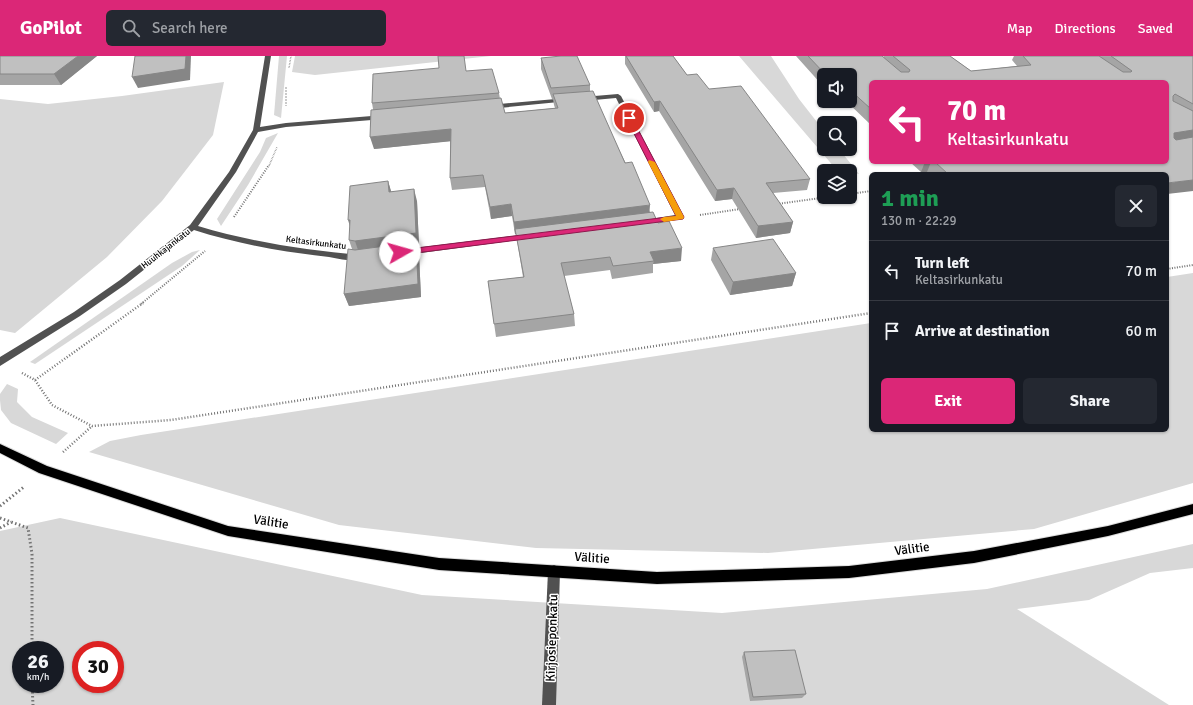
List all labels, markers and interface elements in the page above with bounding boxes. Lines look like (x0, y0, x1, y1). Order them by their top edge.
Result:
search box (106, 10, 386, 46)
text: GoPilot (20, 16, 82, 40)
icon: search (120, 17, 142, 39)
text: Search here (152, 19, 228, 37)
text: Map (1007, 20, 1033, 37)
text: Directions (1055, 20, 1116, 37)
text: Saved (1138, 20, 1173, 37)
map controls (817, 68, 857, 204)
button: sound (817, 68, 857, 108)
text: 70 m (947, 94, 1006, 128)
icon: left (881, 96, 933, 148)
pin (612, 101, 646, 135)
icon: arrive (618, 107, 640, 129)
button: search (817, 116, 857, 156)
text: Keltasirkunkatu (947, 128, 1069, 150)
button: layers (817, 164, 857, 204)
text: 1 min (881, 183, 939, 213)
button: close (1115, 185, 1157, 227)
text: 130 m · 22:29 (881, 213, 957, 229)
street label: Huuhkajankatu (139, 226, 193, 271)
position arrow (379, 231, 421, 273)
street label: Keltasirkunkatu (285, 234, 347, 252)
text: Turn left (915, 254, 969, 272)
icon: left (881, 260, 903, 282)
text: 70 m (1126, 262, 1157, 280)
text: Keltasirkunkatu (915, 272, 1003, 288)
icon: arrive (881, 320, 903, 342)
text: Arrive at destination (915, 322, 1050, 340)
text: 60 m (1126, 322, 1157, 340)
button: Exit (881, 378, 1015, 424)
button: Share (1023, 378, 1157, 424)
street label: Välitie (252, 511, 290, 533)
street label: Välitie (893, 539, 931, 559)
street label: Välitie (574, 549, 610, 567)
street label: Kirjosieponkatu (542, 594, 562, 682)
speed limit sign: 30 (72, 641, 124, 693)
text: 26 (27, 649, 49, 674)
text: km/h (27, 671, 49, 683)

